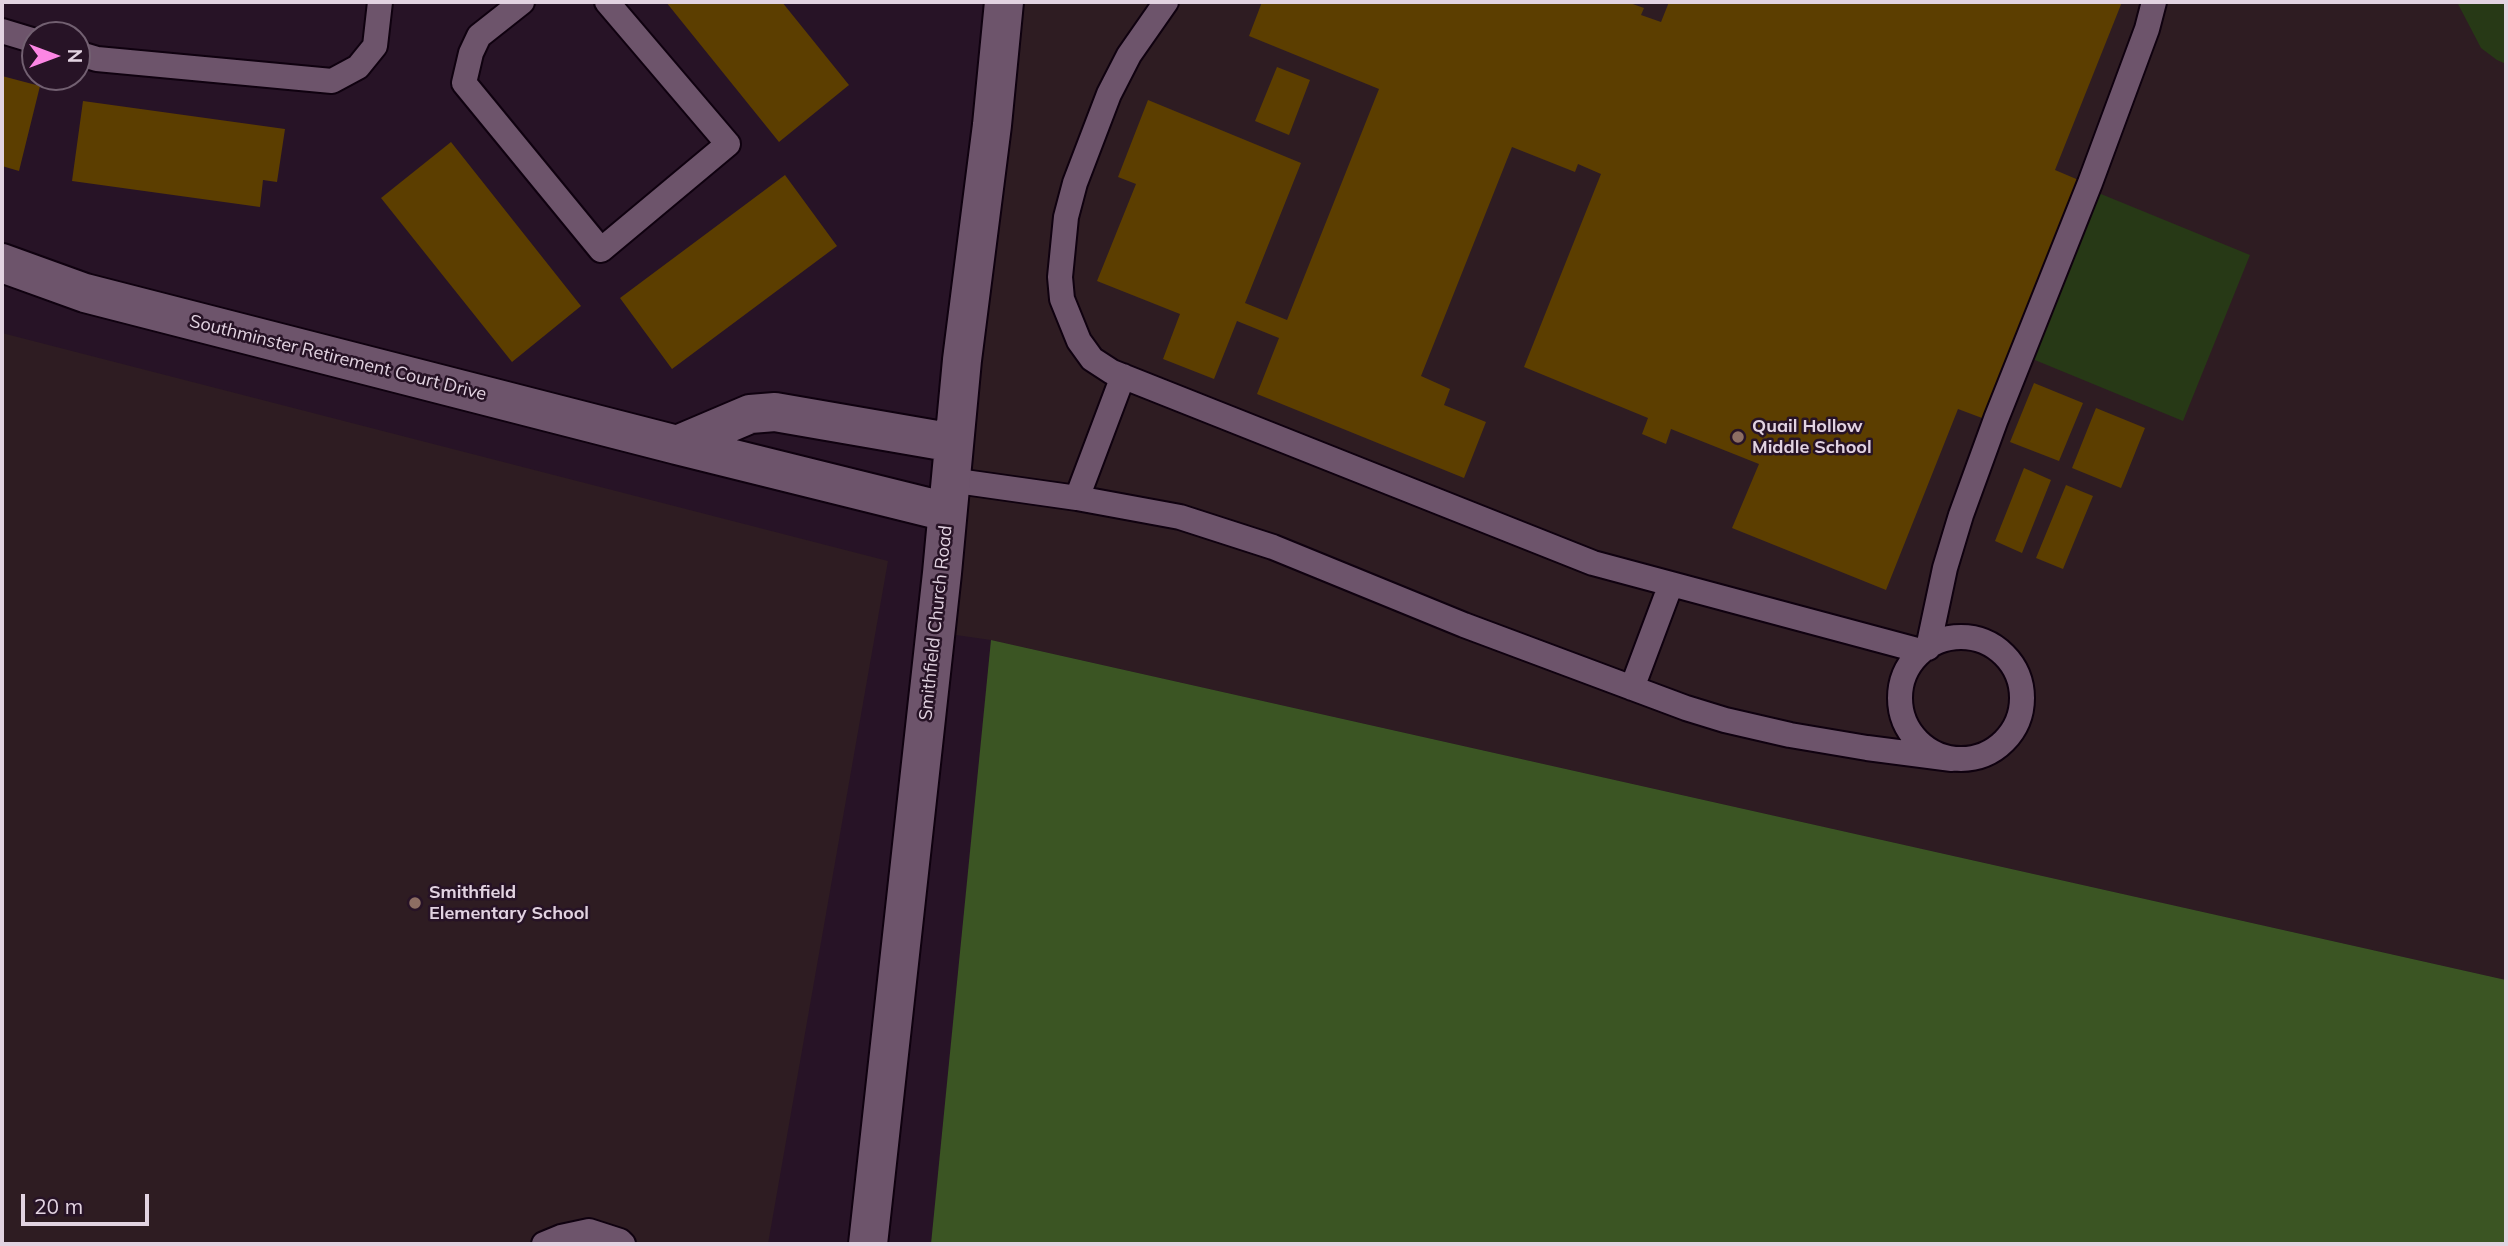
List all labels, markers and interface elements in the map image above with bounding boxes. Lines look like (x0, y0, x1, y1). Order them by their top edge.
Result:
north arrow (21, 21, 91, 91)
text: N (63, 49, 87, 63)
street label: Southminster Retirement Court Drive (187, 311, 489, 405)
place label: Quail Hollow Middle School (1752, 416, 1872, 458)
marker: Quail Hollow Middle School (1730, 429, 1746, 445)
street label: Smithfield Church Road (915, 524, 957, 722)
place label: Smithfield Elementary School (429, 882, 589, 924)
marker: Smithfield Elementary School (407, 895, 423, 911)
scale bar (24, 1180, 152, 1224)
text: 20 m (34, 1193, 83, 1219)

